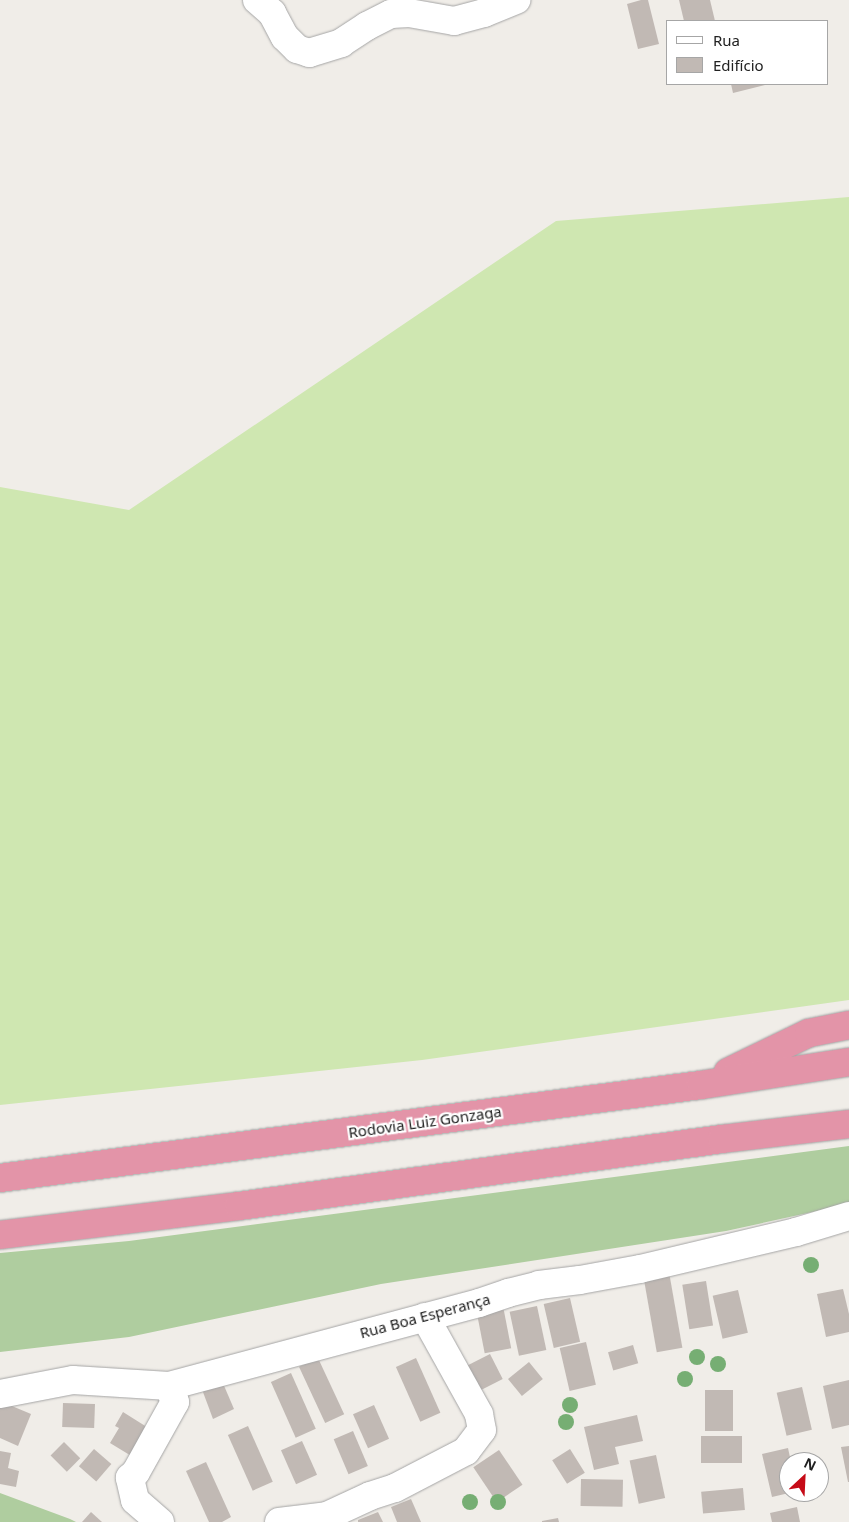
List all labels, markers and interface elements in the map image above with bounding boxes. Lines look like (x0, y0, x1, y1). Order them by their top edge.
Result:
legend (666, 20, 829, 85)
text: Rua (713, 30, 740, 50)
text: Edifício (713, 55, 764, 75)
street label: Rodovia Luiz Gonzaga (347, 1102, 503, 1142)
street label: Rua Boa Esperança (358, 1290, 492, 1342)
north arrow (779, 1452, 829, 1502)
text: N (801, 1453, 819, 1475)

